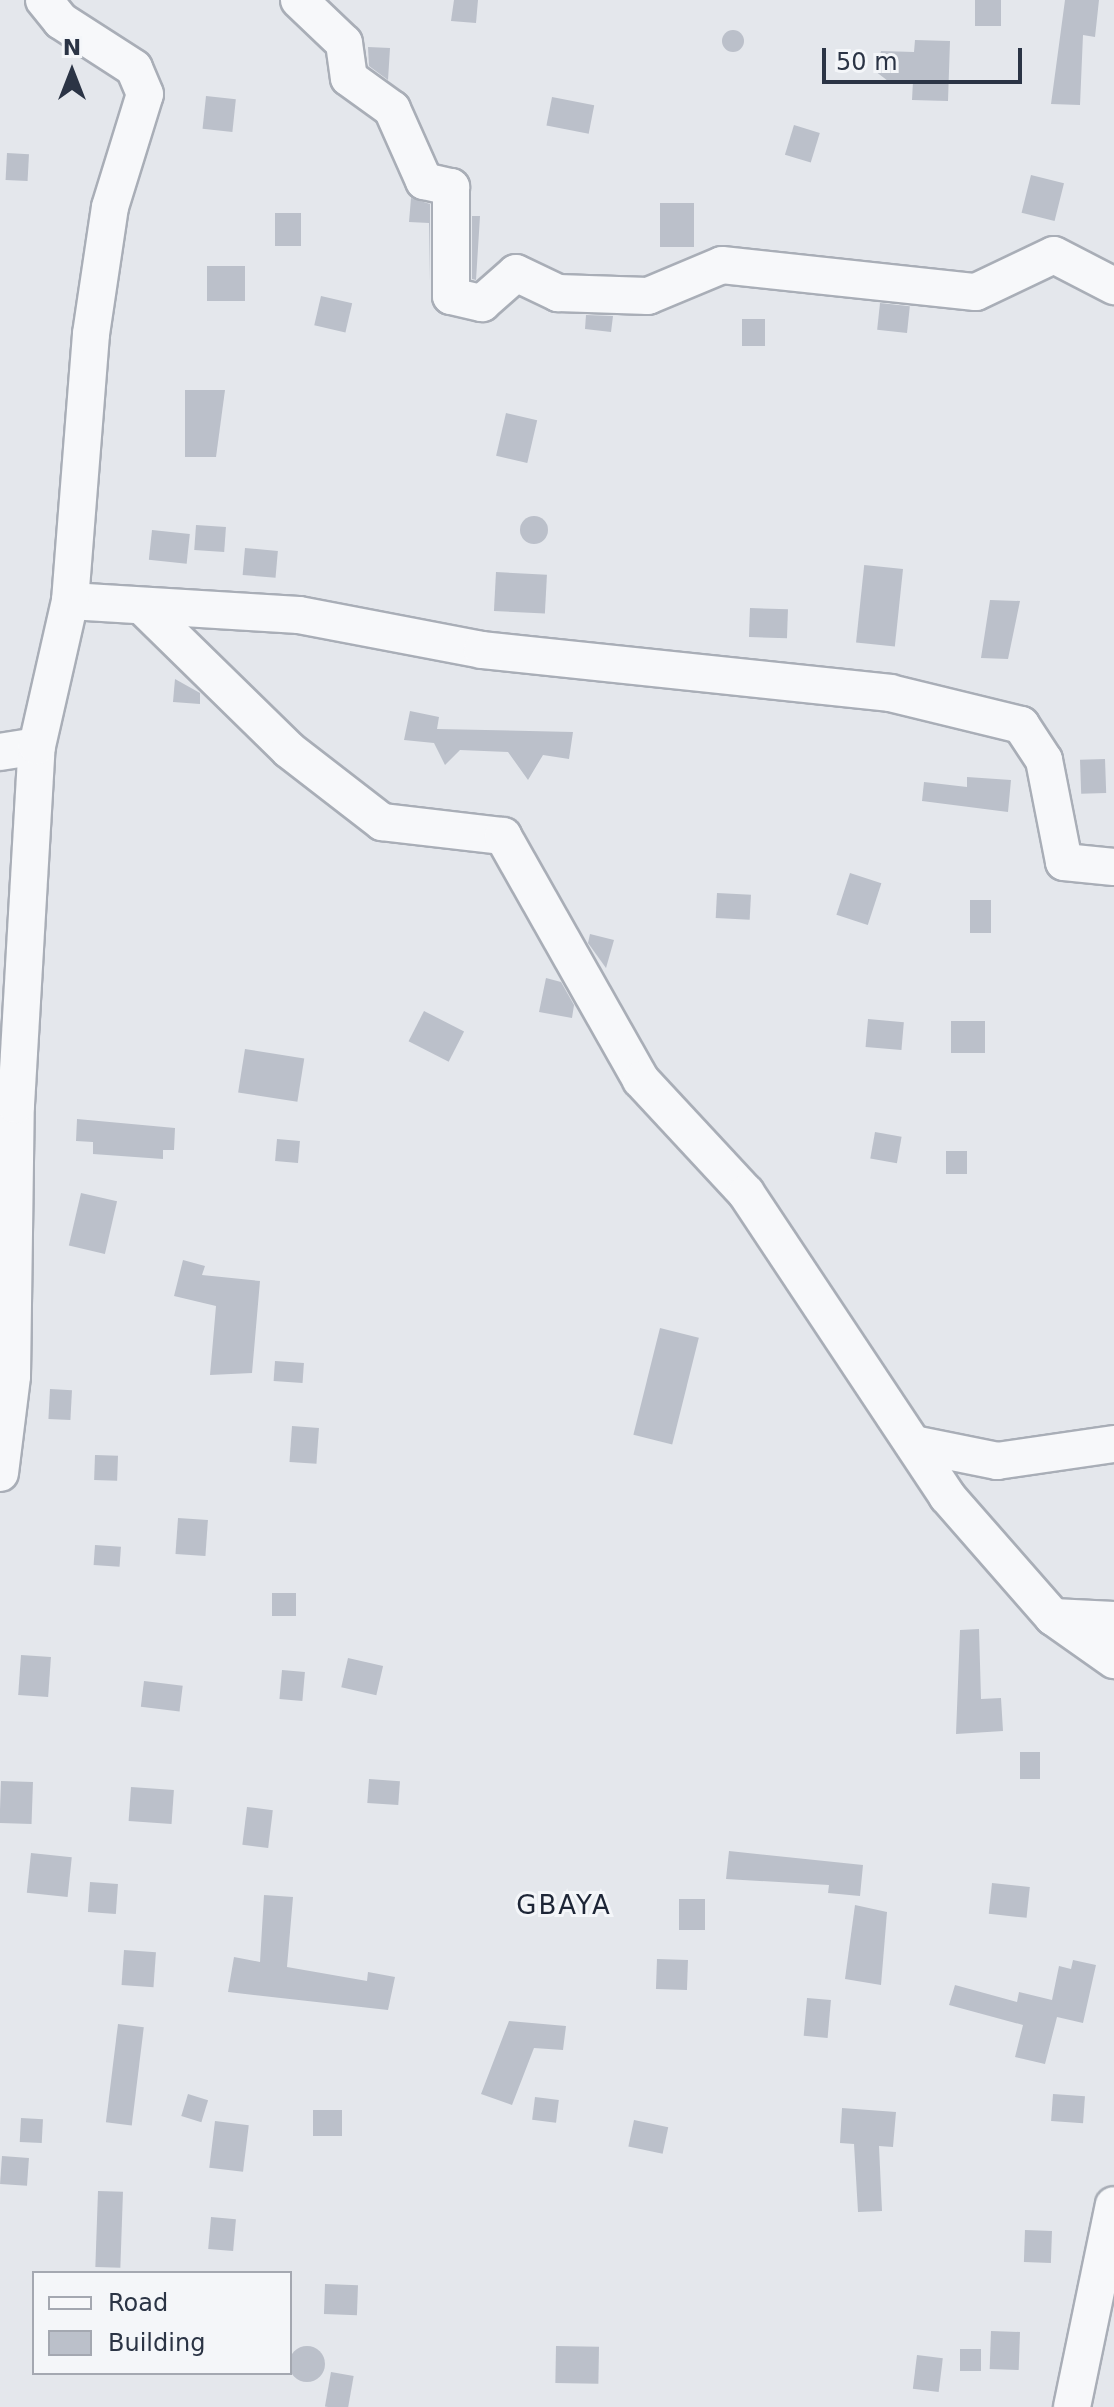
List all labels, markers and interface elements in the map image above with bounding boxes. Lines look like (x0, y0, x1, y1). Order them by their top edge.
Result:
north arrow (32, 32, 112, 112)
scale bar (826, 32, 1026, 82)
text: N (63, 35, 81, 60)
text: 50 m (836, 48, 898, 76)
district label: GBAYA (516, 1890, 612, 1922)
legend (32, 2271, 292, 2375)
text: Road (108, 2289, 168, 2317)
text: Building (108, 2329, 205, 2357)

